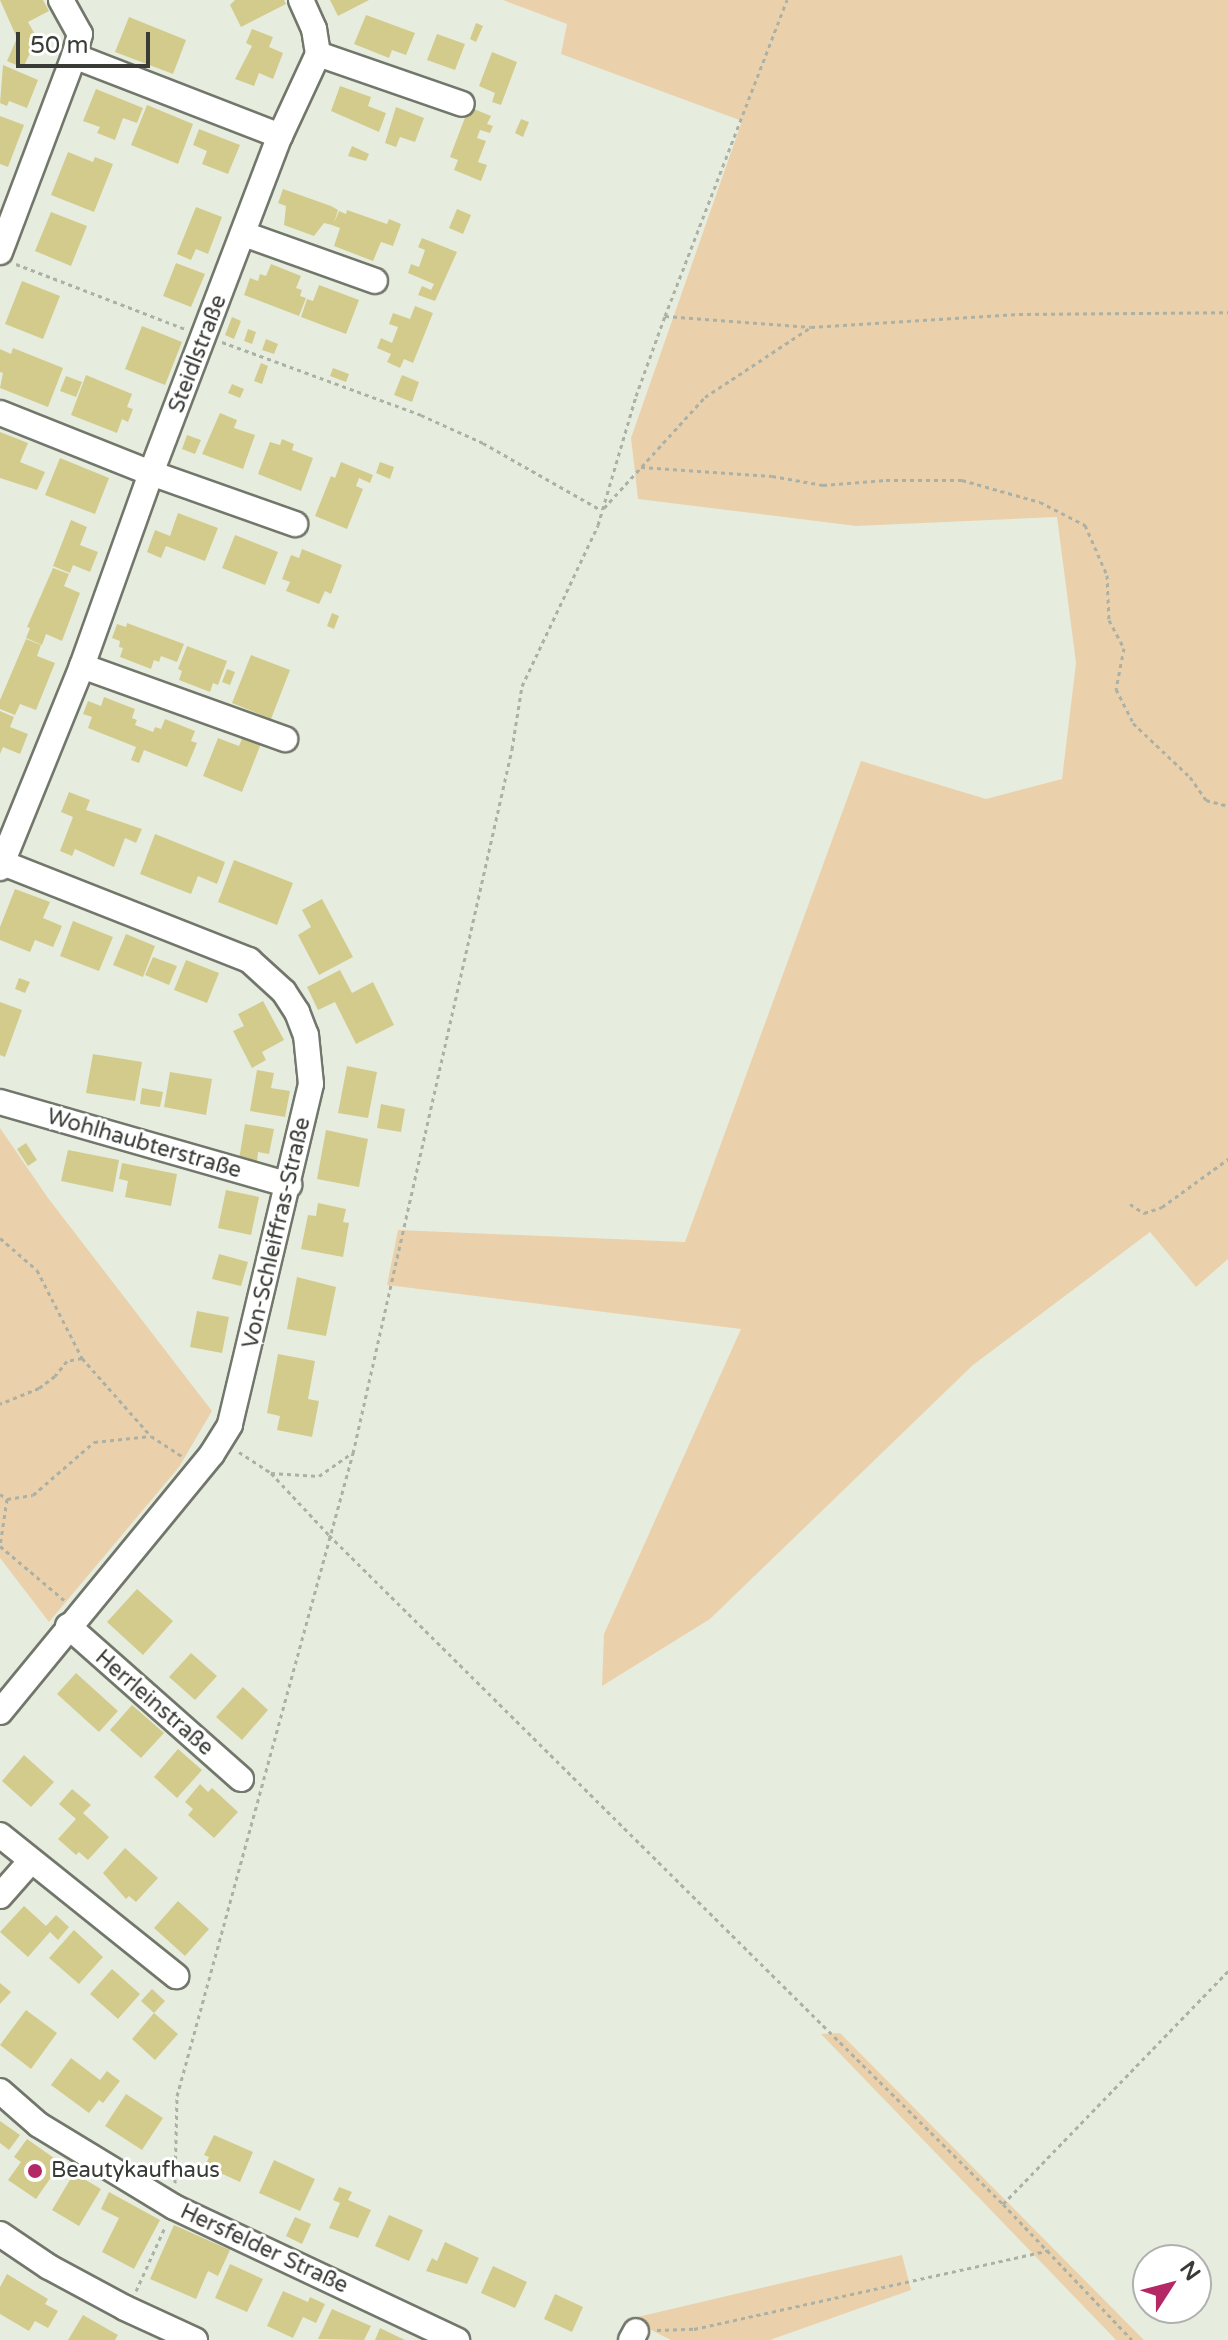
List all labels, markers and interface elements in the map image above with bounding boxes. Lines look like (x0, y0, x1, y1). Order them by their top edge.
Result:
scale bar (20, 16, 154, 66)
text: 50 m (30, 31, 88, 60)
street label: Steidlstraße (163, 291, 233, 417)
street label: Wohlhaubterstraße (44, 1104, 244, 1184)
street label: Von-Schleiffras-Straße (238, 1115, 316, 1351)
street label: Herrleinstraße (90, 1645, 218, 1761)
place label: Beautykaufhaus (51, 2158, 220, 2184)
marker: Beautykaufhaus (26, 2162, 44, 2180)
street label: Hersfelder Straße (176, 2199, 352, 2299)
north arrow (1132, 2244, 1212, 2324)
text: N (1174, 2256, 1206, 2286)

